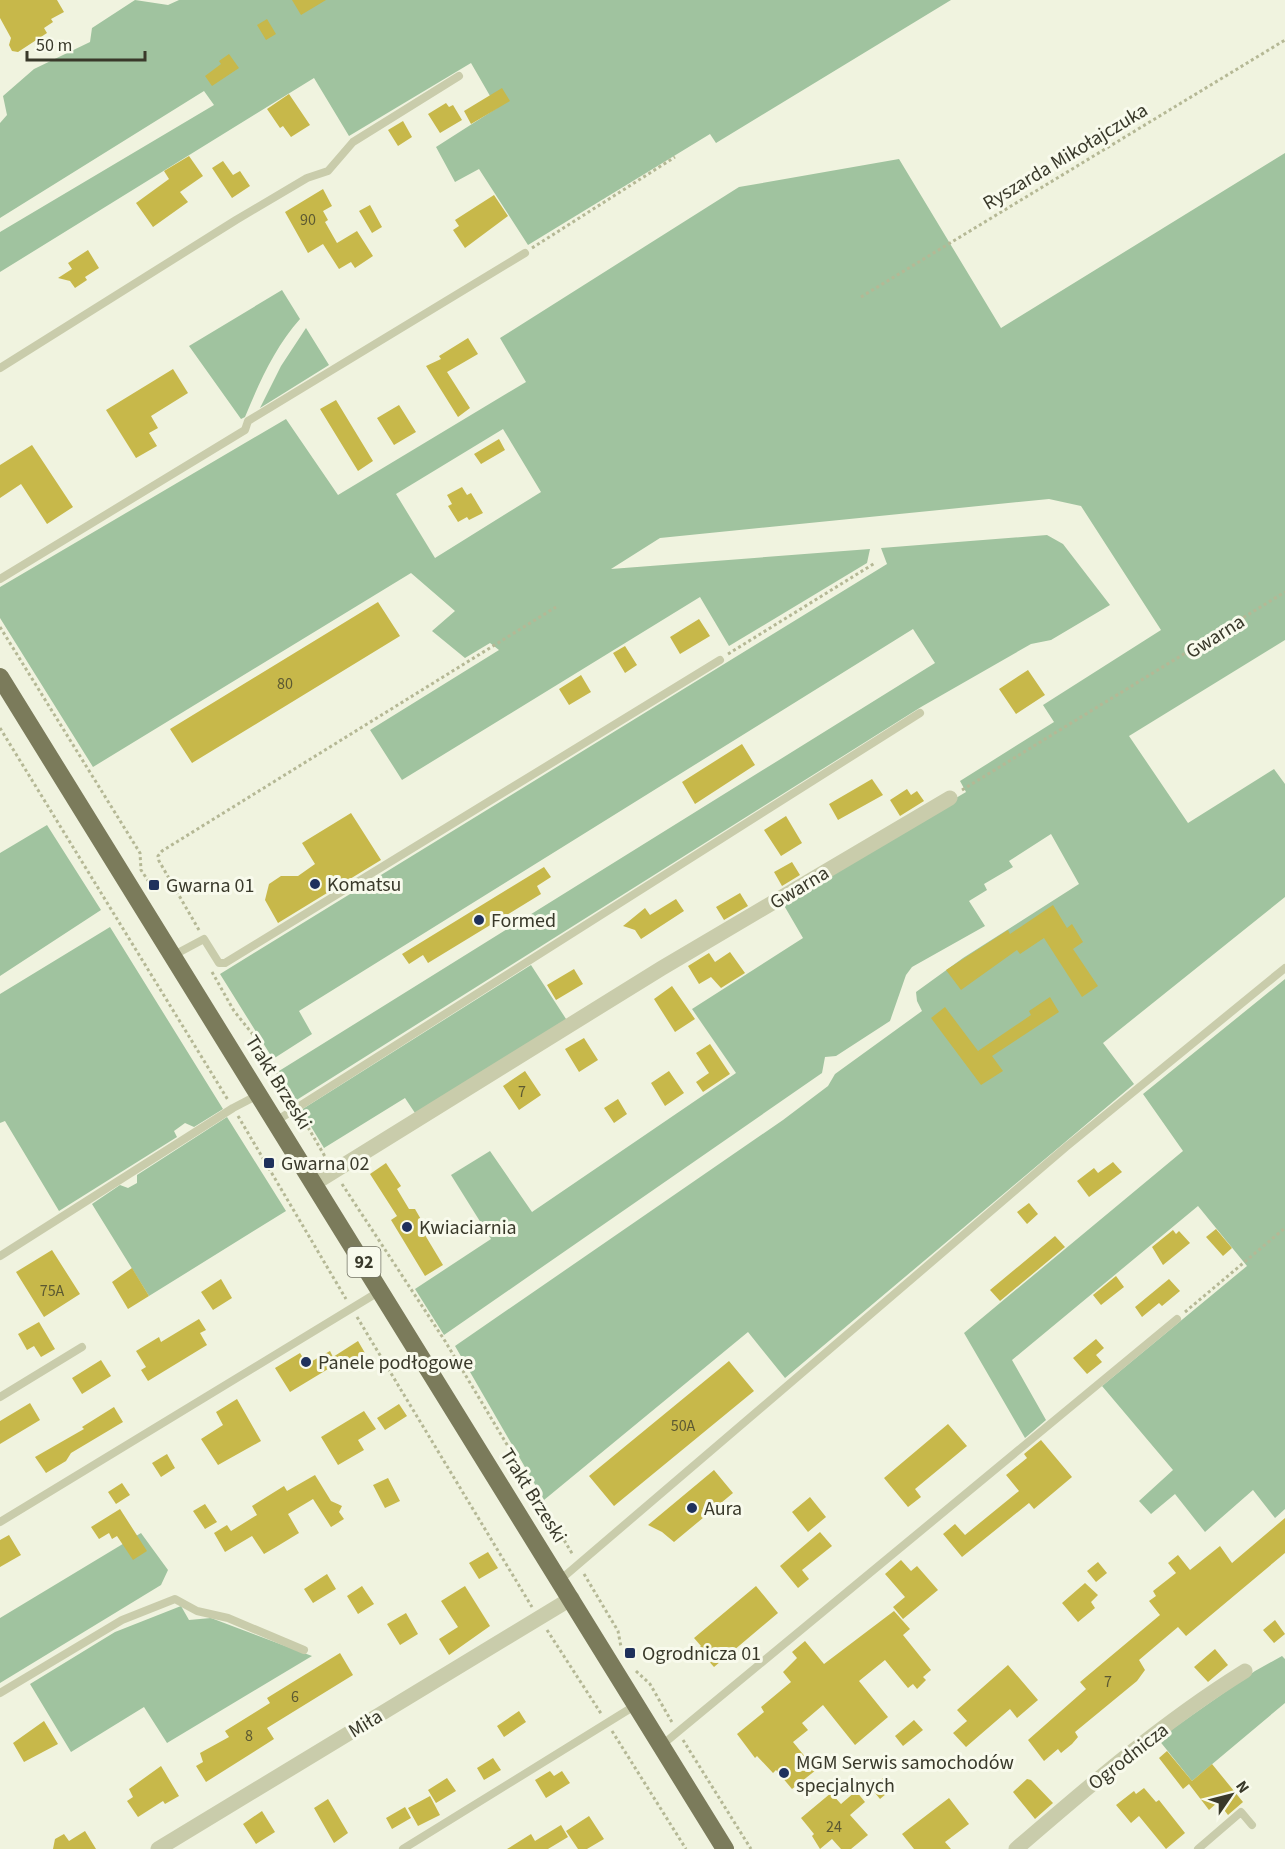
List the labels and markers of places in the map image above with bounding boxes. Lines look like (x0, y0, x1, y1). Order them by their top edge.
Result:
place label: Komatsu (327, 871, 401, 899)
place label: Gwarna 01 (166, 872, 254, 900)
marker: Komatsu (308, 877, 322, 891)
marker: Gwarna 01 (147, 878, 161, 892)
place label: Formed (491, 907, 556, 935)
marker: Formed (472, 913, 486, 927)
place label: Gwarna 02 (281, 1150, 369, 1178)
marker: Gwarna 02 (262, 1156, 276, 1170)
place label: Kwiaciarnia (419, 1214, 517, 1242)
marker: Kwiaciarnia (400, 1220, 414, 1234)
place label: Panele podłogowe (318, 1349, 473, 1377)
marker: Panele podłogowe (299, 1355, 313, 1369)
place label: Aura (704, 1495, 742, 1523)
marker: Aura (685, 1501, 699, 1515)
place label: Ogrodnicza 01 (642, 1640, 761, 1668)
marker: Ogrodnicza 01 (623, 1646, 637, 1660)
place label: MGM Serwis samochodów specjalnych (796, 1749, 1014, 1800)
marker: MGM Serwis samochodów specjalnych (777, 1766, 791, 1780)

